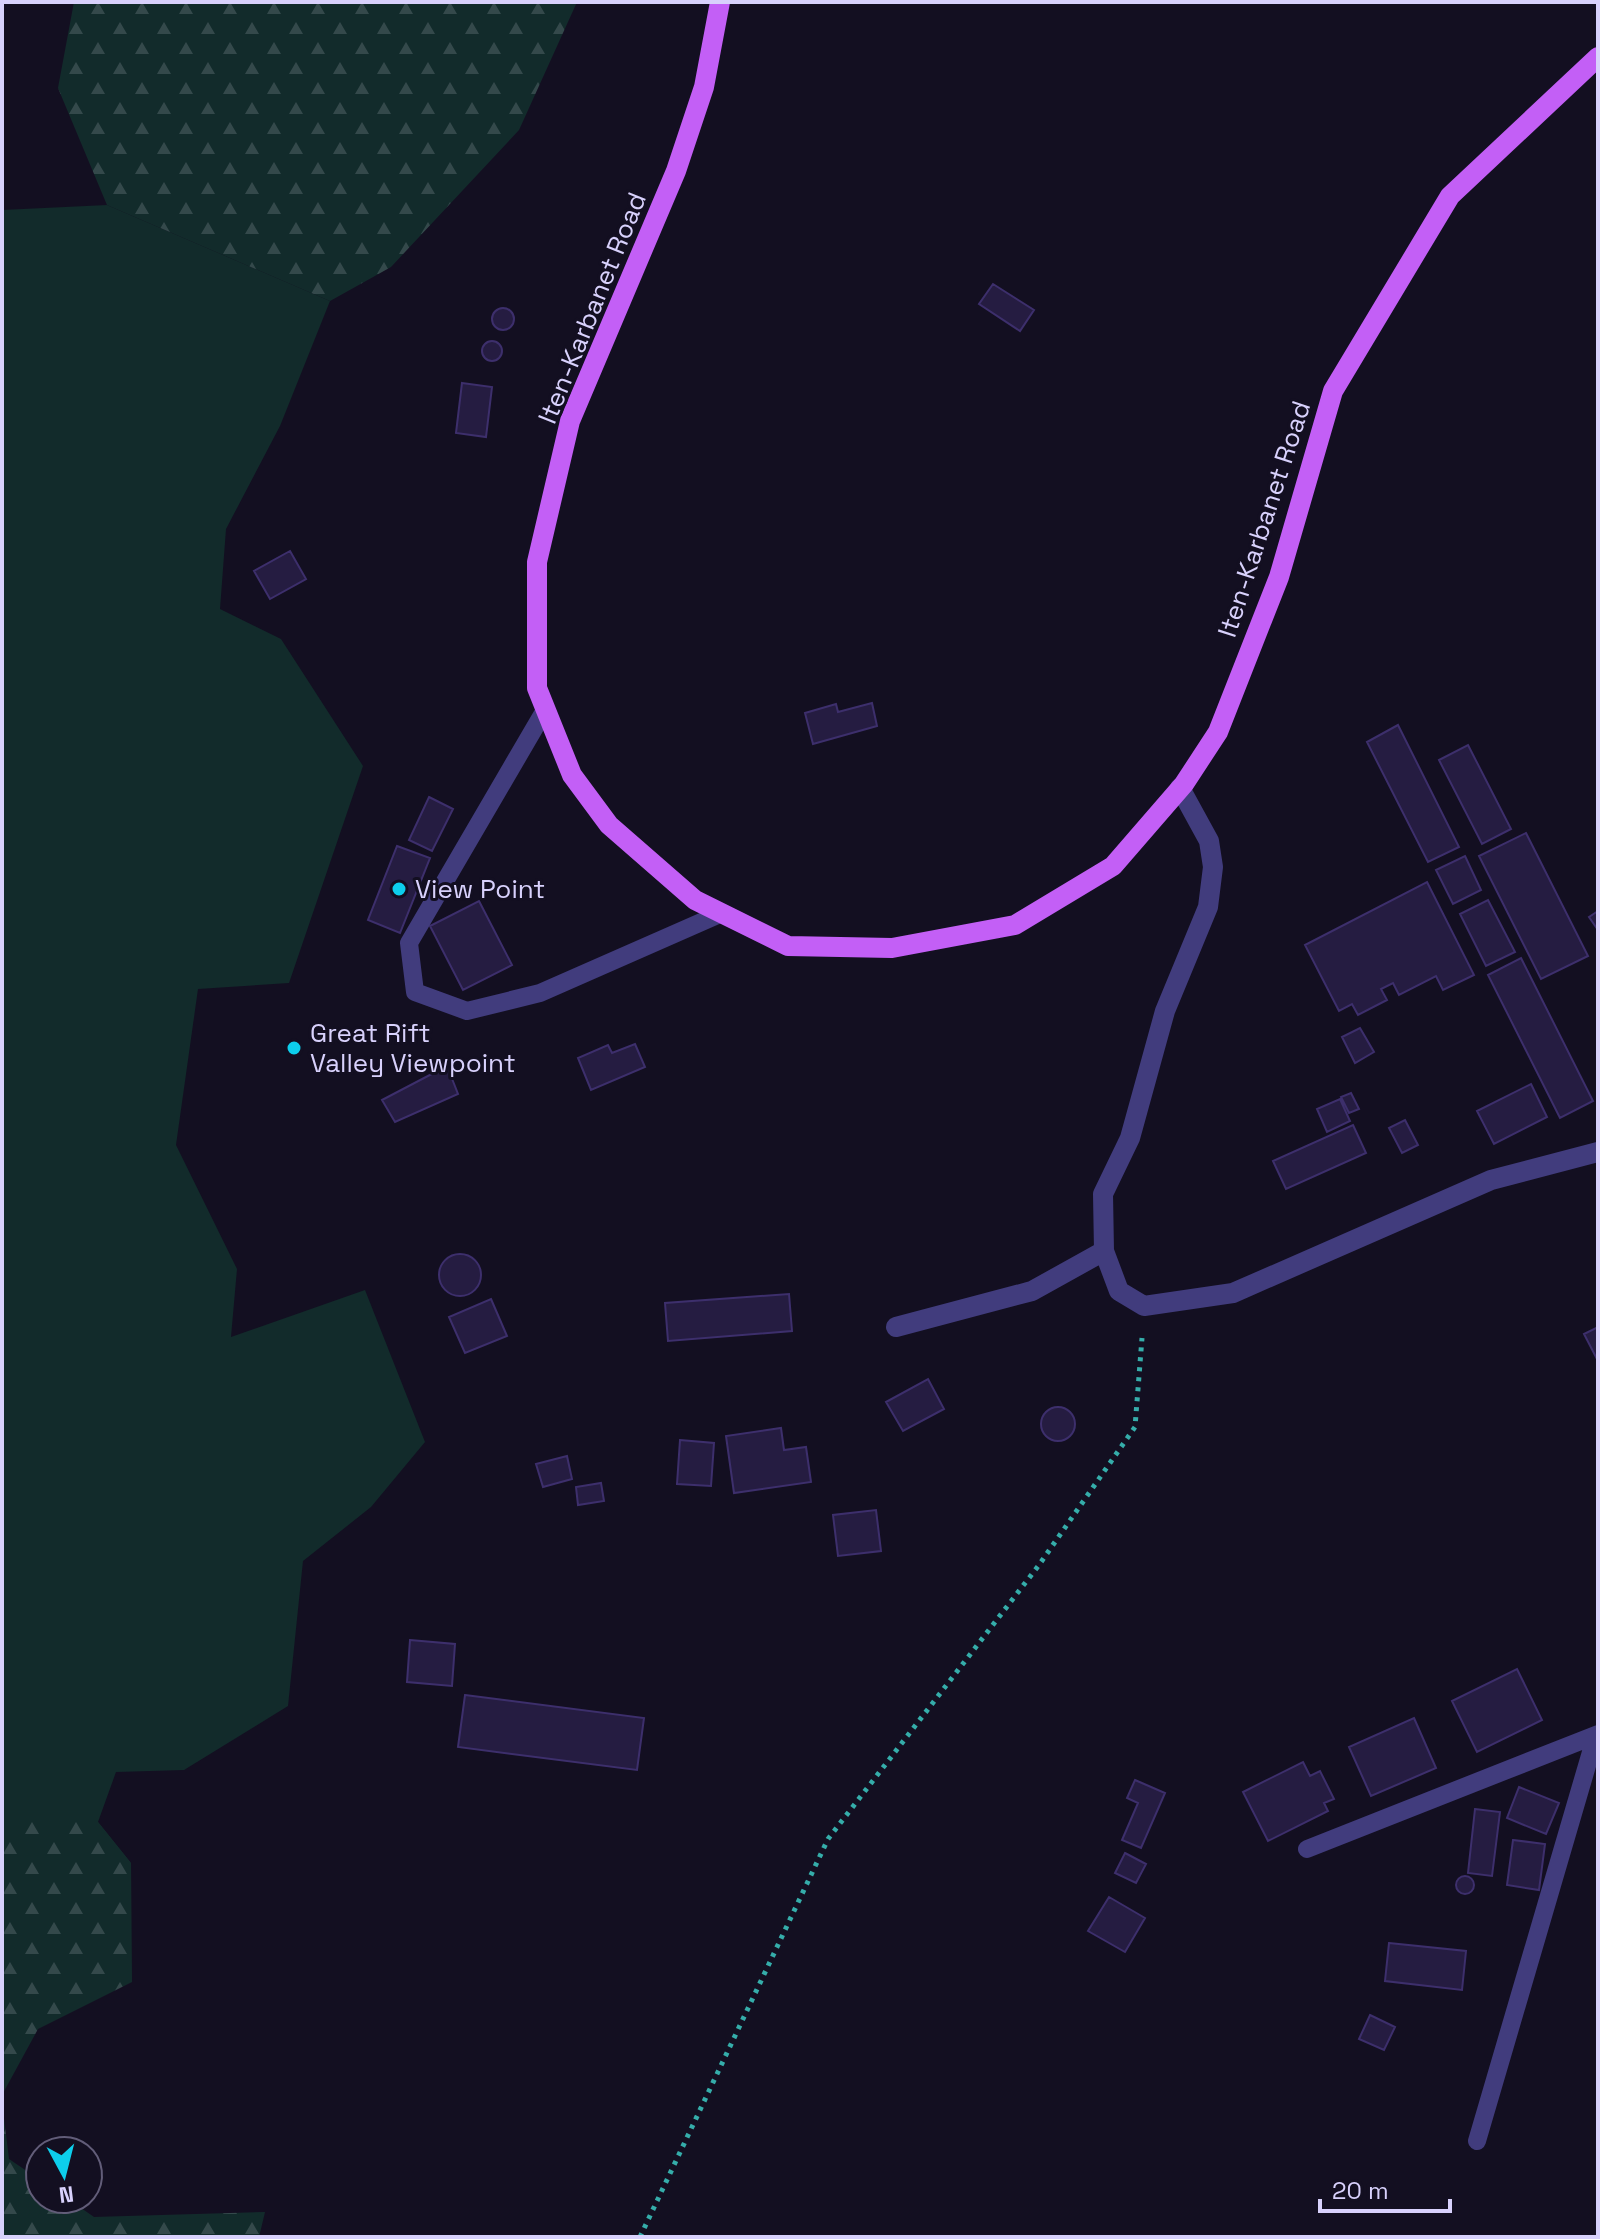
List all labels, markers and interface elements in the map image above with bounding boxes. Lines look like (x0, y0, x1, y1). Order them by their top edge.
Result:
street label: Iten-Karbanet Road (530, 187, 654, 429)
street label: Iten-Karbanet Road (1210, 396, 1318, 642)
place label: View Point (415, 872, 545, 906)
marker: View Point (390, 880, 408, 898)
place label: Great Rift Valley Viewpoint (310, 1016, 516, 1080)
marker: Great Rift Valley Viewpoint (285, 1039, 303, 1057)
north arrow (24, 2135, 104, 2215)
scale bar (1320, 2163, 1450, 2213)
text: 20 m (1332, 2175, 1389, 2206)
text: N (57, 2180, 75, 2210)

